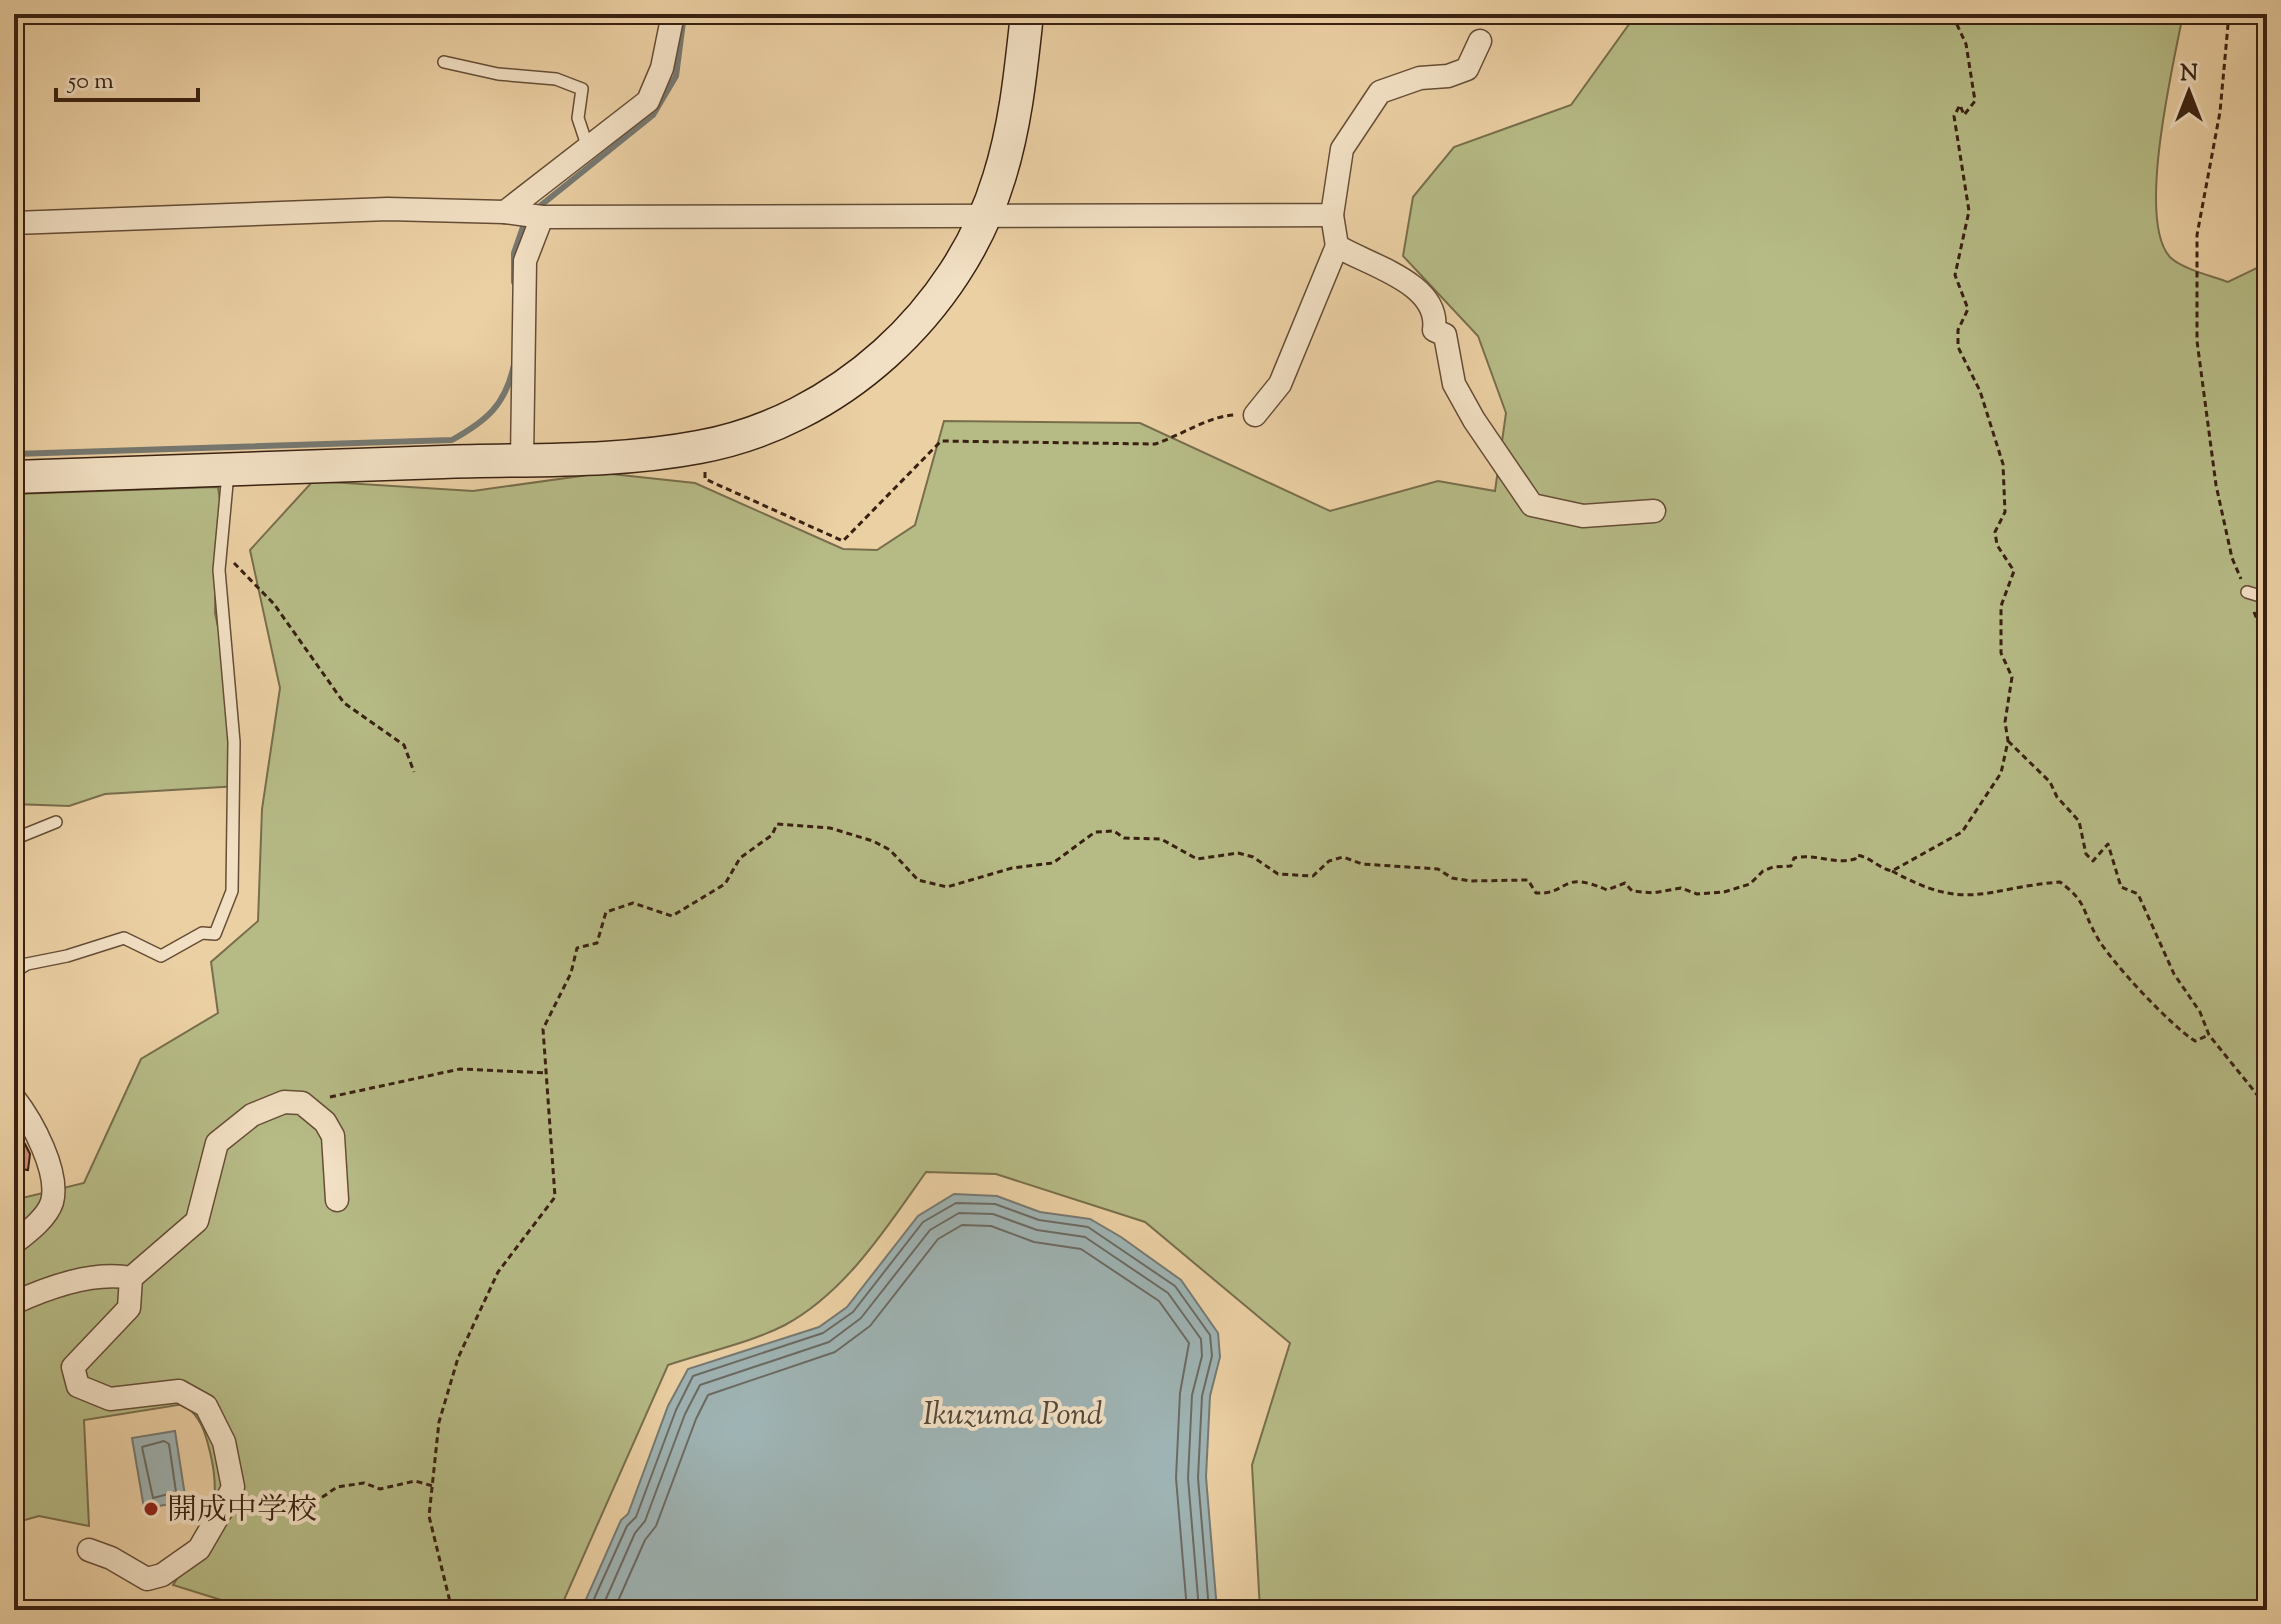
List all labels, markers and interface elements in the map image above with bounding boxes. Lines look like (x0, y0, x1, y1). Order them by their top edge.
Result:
scale bar (56, 52, 198, 102)
north arrow (2149, 52, 2229, 132)
text: N (2180, 59, 2198, 91)
text: 50 m (66, 65, 114, 99)
water label: Ikuzuma Pond (923, 1393, 1103, 1439)
place label: 開成中学校 (167, 1490, 317, 1533)
marker: 開成中学校 (142, 1500, 160, 1518)

